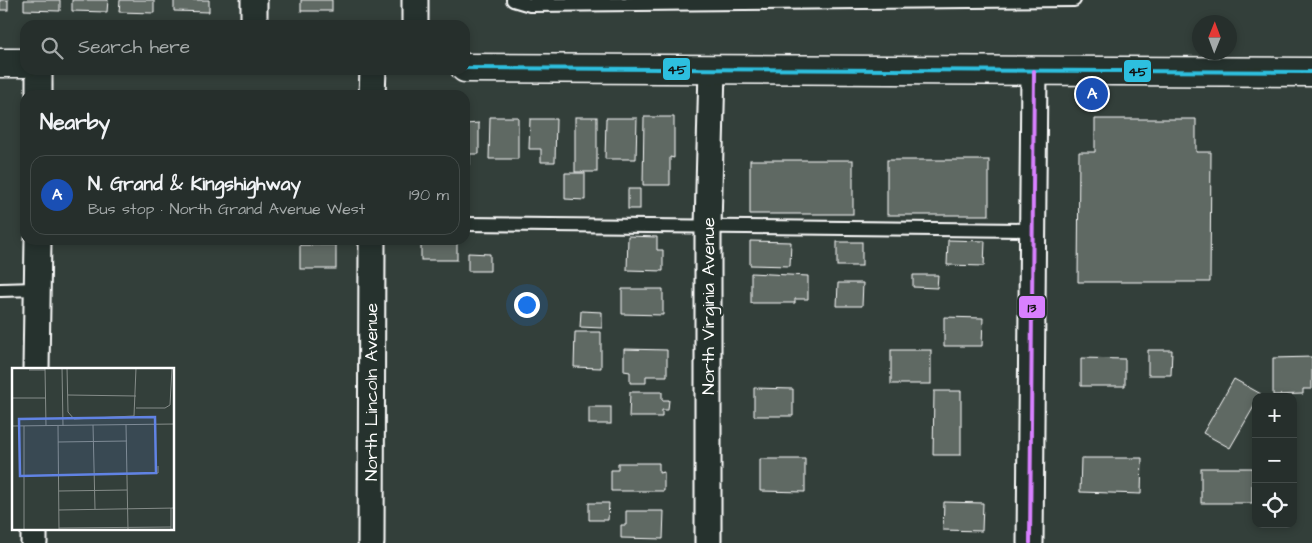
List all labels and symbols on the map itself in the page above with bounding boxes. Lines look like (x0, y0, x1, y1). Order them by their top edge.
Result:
north arrow (1192, 15, 1237, 60)
line badge: 45 (662, 57, 691, 81)
line badge: 45 (1123, 59, 1152, 83)
text: 45 (667, 60, 688, 80)
text: 45 (1128, 62, 1149, 82)
pin: A (1076, 75, 1108, 113)
street label: North Virginia Avenue (696, 217, 722, 395)
your location (514, 292, 540, 318)
line badge: 13 (1018, 295, 1046, 319)
text: 13 (1028, 298, 1037, 318)
street label: North Lincoln Avenue (359, 303, 384, 481)
inset map (12, 368, 175, 530)

